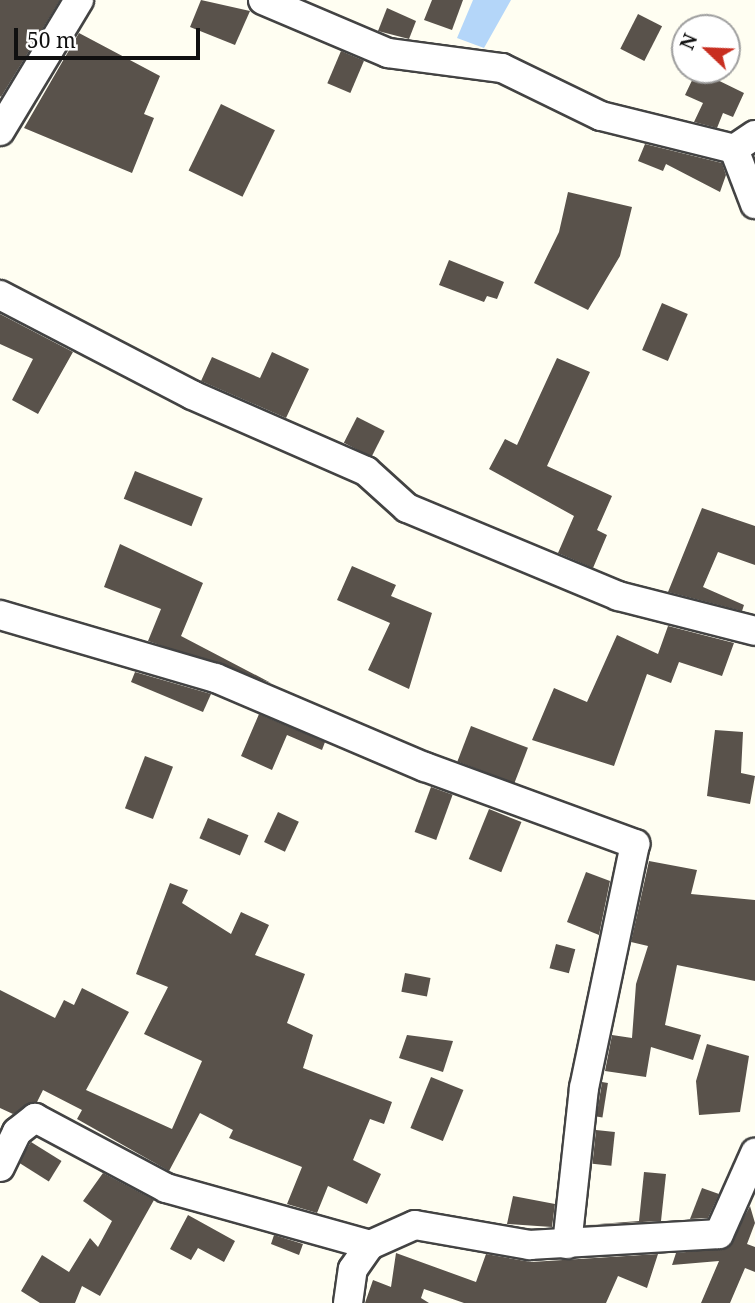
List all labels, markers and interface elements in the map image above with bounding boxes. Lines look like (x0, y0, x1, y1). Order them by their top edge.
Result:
scale bar (18, 14, 203, 58)
north arrow (671, 14, 741, 84)
text: 50 m (27, 26, 76, 54)
text: N (674, 30, 703, 54)

